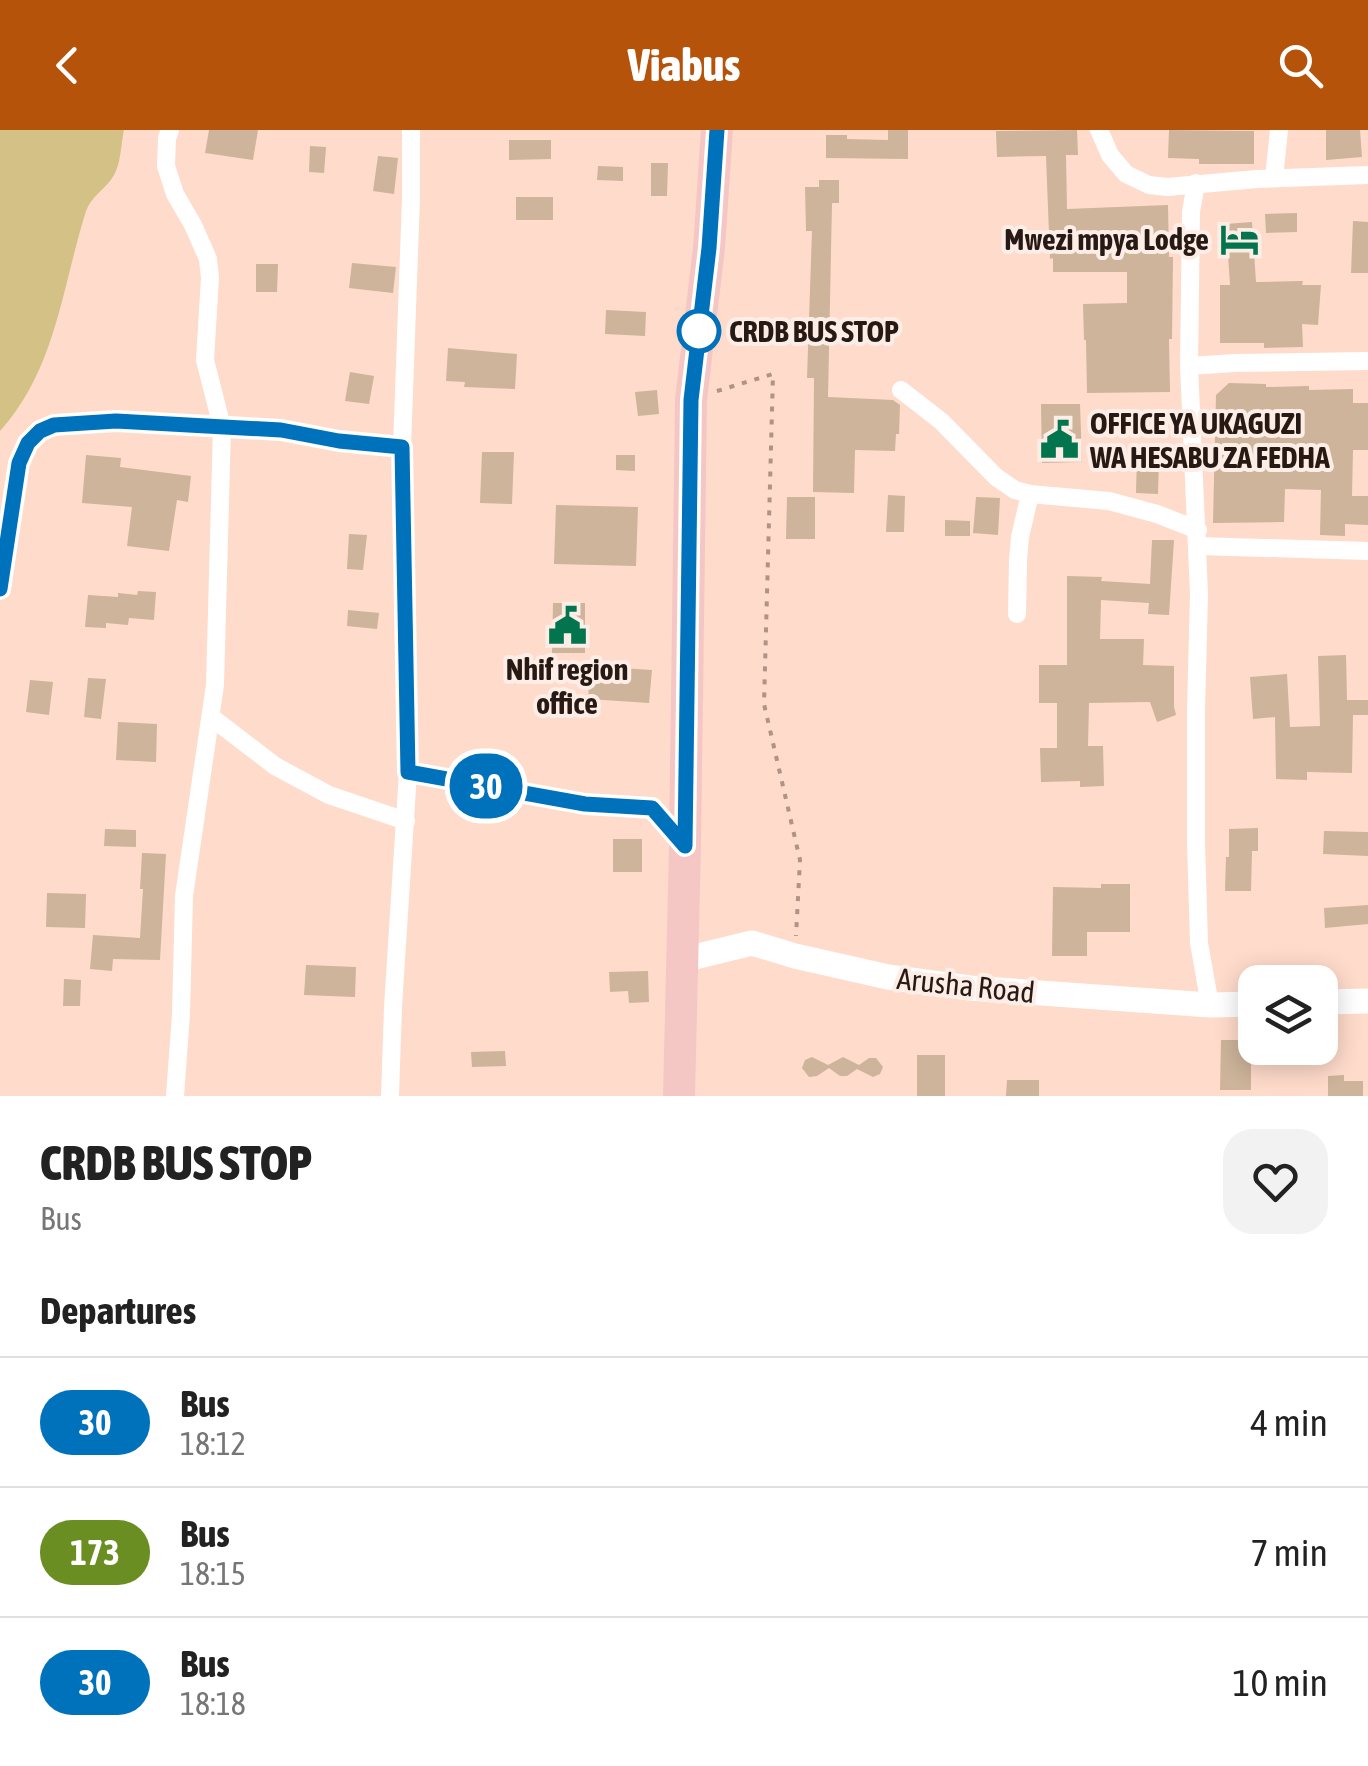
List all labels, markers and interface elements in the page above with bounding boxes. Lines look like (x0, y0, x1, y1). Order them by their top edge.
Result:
icon: back (40, 38, 95, 93)
icon: search (1273, 38, 1328, 93)
text: Viabus (628, 39, 740, 91)
hotel icon: Mwezi mpya Lodge (1218, 218, 1260, 260)
place label: Mwezi mpya Lodge (1004, 222, 1209, 256)
marker: CRDB BUS STOP (678, 310, 720, 352)
place label: CRDB BUS STOP (729, 314, 899, 348)
place label: OFFICE YA UKAGUZI WA HESABU ZA FEDHA (1089, 406, 1330, 474)
public building icon: OFFICE YA UKAGUZI WA HESABU ZA FEDHA (1039, 419, 1081, 461)
public building icon: Nhif region office (546, 604, 588, 646)
place label: Nhif region office (506, 652, 628, 720)
line badge: 30 (441, 754, 531, 818)
text: 30 (470, 766, 502, 806)
street label: Arusha Road (895, 961, 1037, 1009)
map controls (1238, 965, 1338, 1065)
button: layers (1238, 965, 1338, 1065)
button: heart (1223, 1129, 1328, 1234)
text: CRDB BUS STOP (40, 1135, 311, 1190)
text: Bus (40, 1200, 82, 1237)
text: Departures (40, 1289, 196, 1332)
text: Bus (180, 1382, 230, 1425)
text: 4 min (1250, 1401, 1328, 1444)
text: 30 (79, 1402, 111, 1442)
text: 18:12 (180, 1425, 246, 1462)
text: Bus (180, 1512, 230, 1555)
text: 7 min (1250, 1531, 1328, 1574)
text: 173 (70, 1532, 120, 1572)
text: 18:15 (180, 1555, 246, 1592)
text: Bus (180, 1642, 230, 1685)
text: 10 min (1233, 1661, 1328, 1704)
text: 30 (79, 1662, 111, 1702)
text: 18:18 (180, 1685, 246, 1722)

